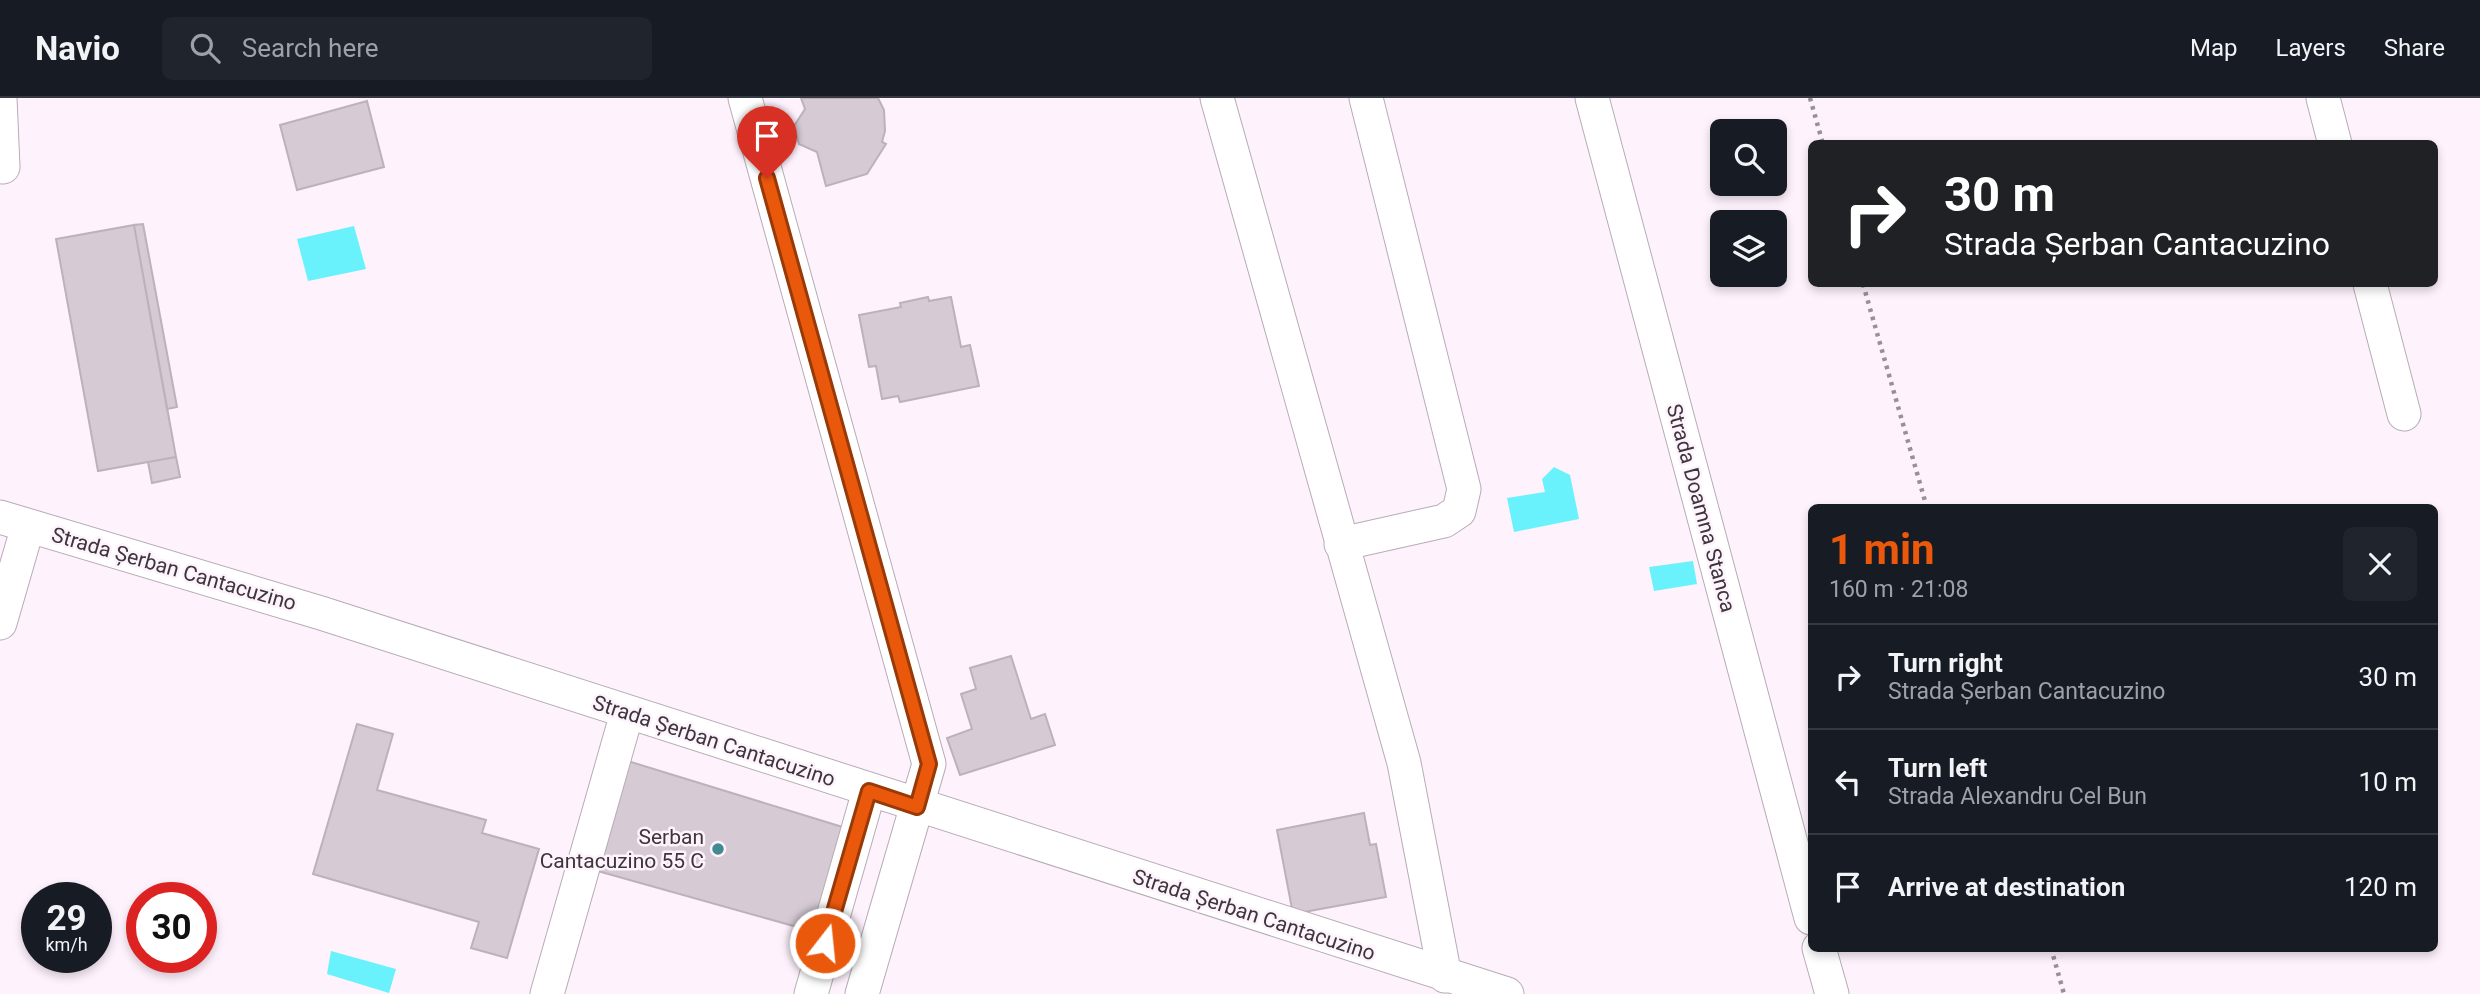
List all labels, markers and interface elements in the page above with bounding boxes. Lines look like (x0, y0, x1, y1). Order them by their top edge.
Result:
search box (162, 17, 652, 80)
text: Navio (35, 29, 120, 68)
icon: search (186, 29, 224, 67)
text: Search here (242, 33, 379, 63)
text: Map (2190, 34, 2238, 62)
text: Layers (2276, 34, 2346, 62)
text: Share (2384, 34, 2445, 62)
pin (737, 106, 797, 178)
icon: arrive (748, 117, 786, 155)
map controls (1710, 119, 1787, 287)
button: search (1710, 119, 1787, 196)
text: 30 m (1944, 166, 2055, 223)
icon: right (1829, 168, 1920, 259)
button: layers (1710, 210, 1787, 287)
text: Strada Șerban Cantacuzino (1944, 225, 2330, 263)
street label: Strada Doamna Stanca (1662, 401, 1740, 615)
street label: Strada Șerban Cantacuzino (49, 523, 299, 615)
text: 1 min (1829, 525, 1935, 574)
button: close (2343, 527, 2417, 601)
text: 160 m · 21:08 (1829, 576, 1968, 603)
text: Turn right (1888, 648, 2003, 678)
icon: right (1829, 658, 1867, 696)
text: 30 m (2359, 662, 2417, 692)
text: Strada Șerban Cantacuzino (1888, 678, 2165, 705)
street label: Strada Șerban Cantacuzino (590, 690, 838, 792)
text: Turn left (1888, 753, 1987, 783)
icon: left (1829, 763, 1867, 801)
text: 10 m (2359, 767, 2417, 797)
text: Strada Alexandru Cel Bun (1888, 783, 2147, 810)
place label: Serban Cantacuzino 55 C (540, 825, 704, 873)
marker: Serban Cantacuzino 55 C (710, 841, 726, 857)
street label: Strada Șerban Cantacuzino (1130, 864, 1378, 966)
icon: arrive (1829, 868, 1867, 906)
text: Arrive at destination (1888, 872, 2125, 902)
text: 120 m (2344, 872, 2417, 902)
speed limit sign: 30 (126, 882, 217, 973)
text: 29 (46, 898, 87, 939)
position arrow (788, 906, 862, 980)
text: km/h (45, 934, 88, 955)

